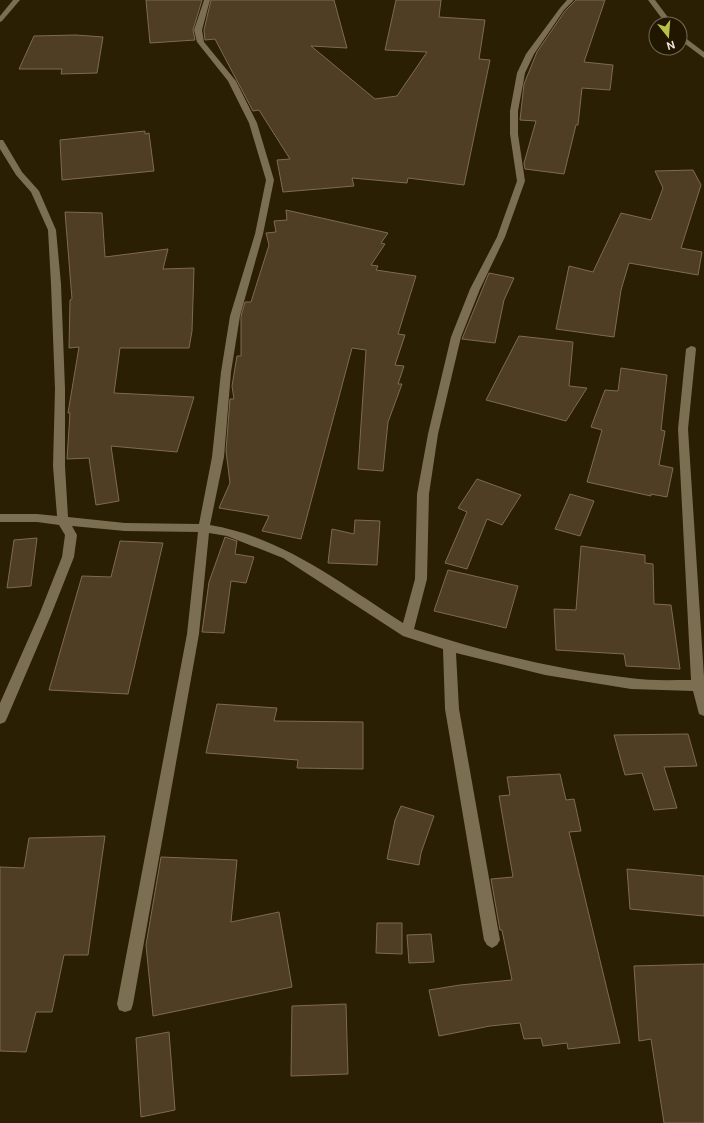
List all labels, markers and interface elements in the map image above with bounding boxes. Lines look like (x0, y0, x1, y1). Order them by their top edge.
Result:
north arrow (648, 16, 688, 56)
text: N (665, 38, 677, 53)

